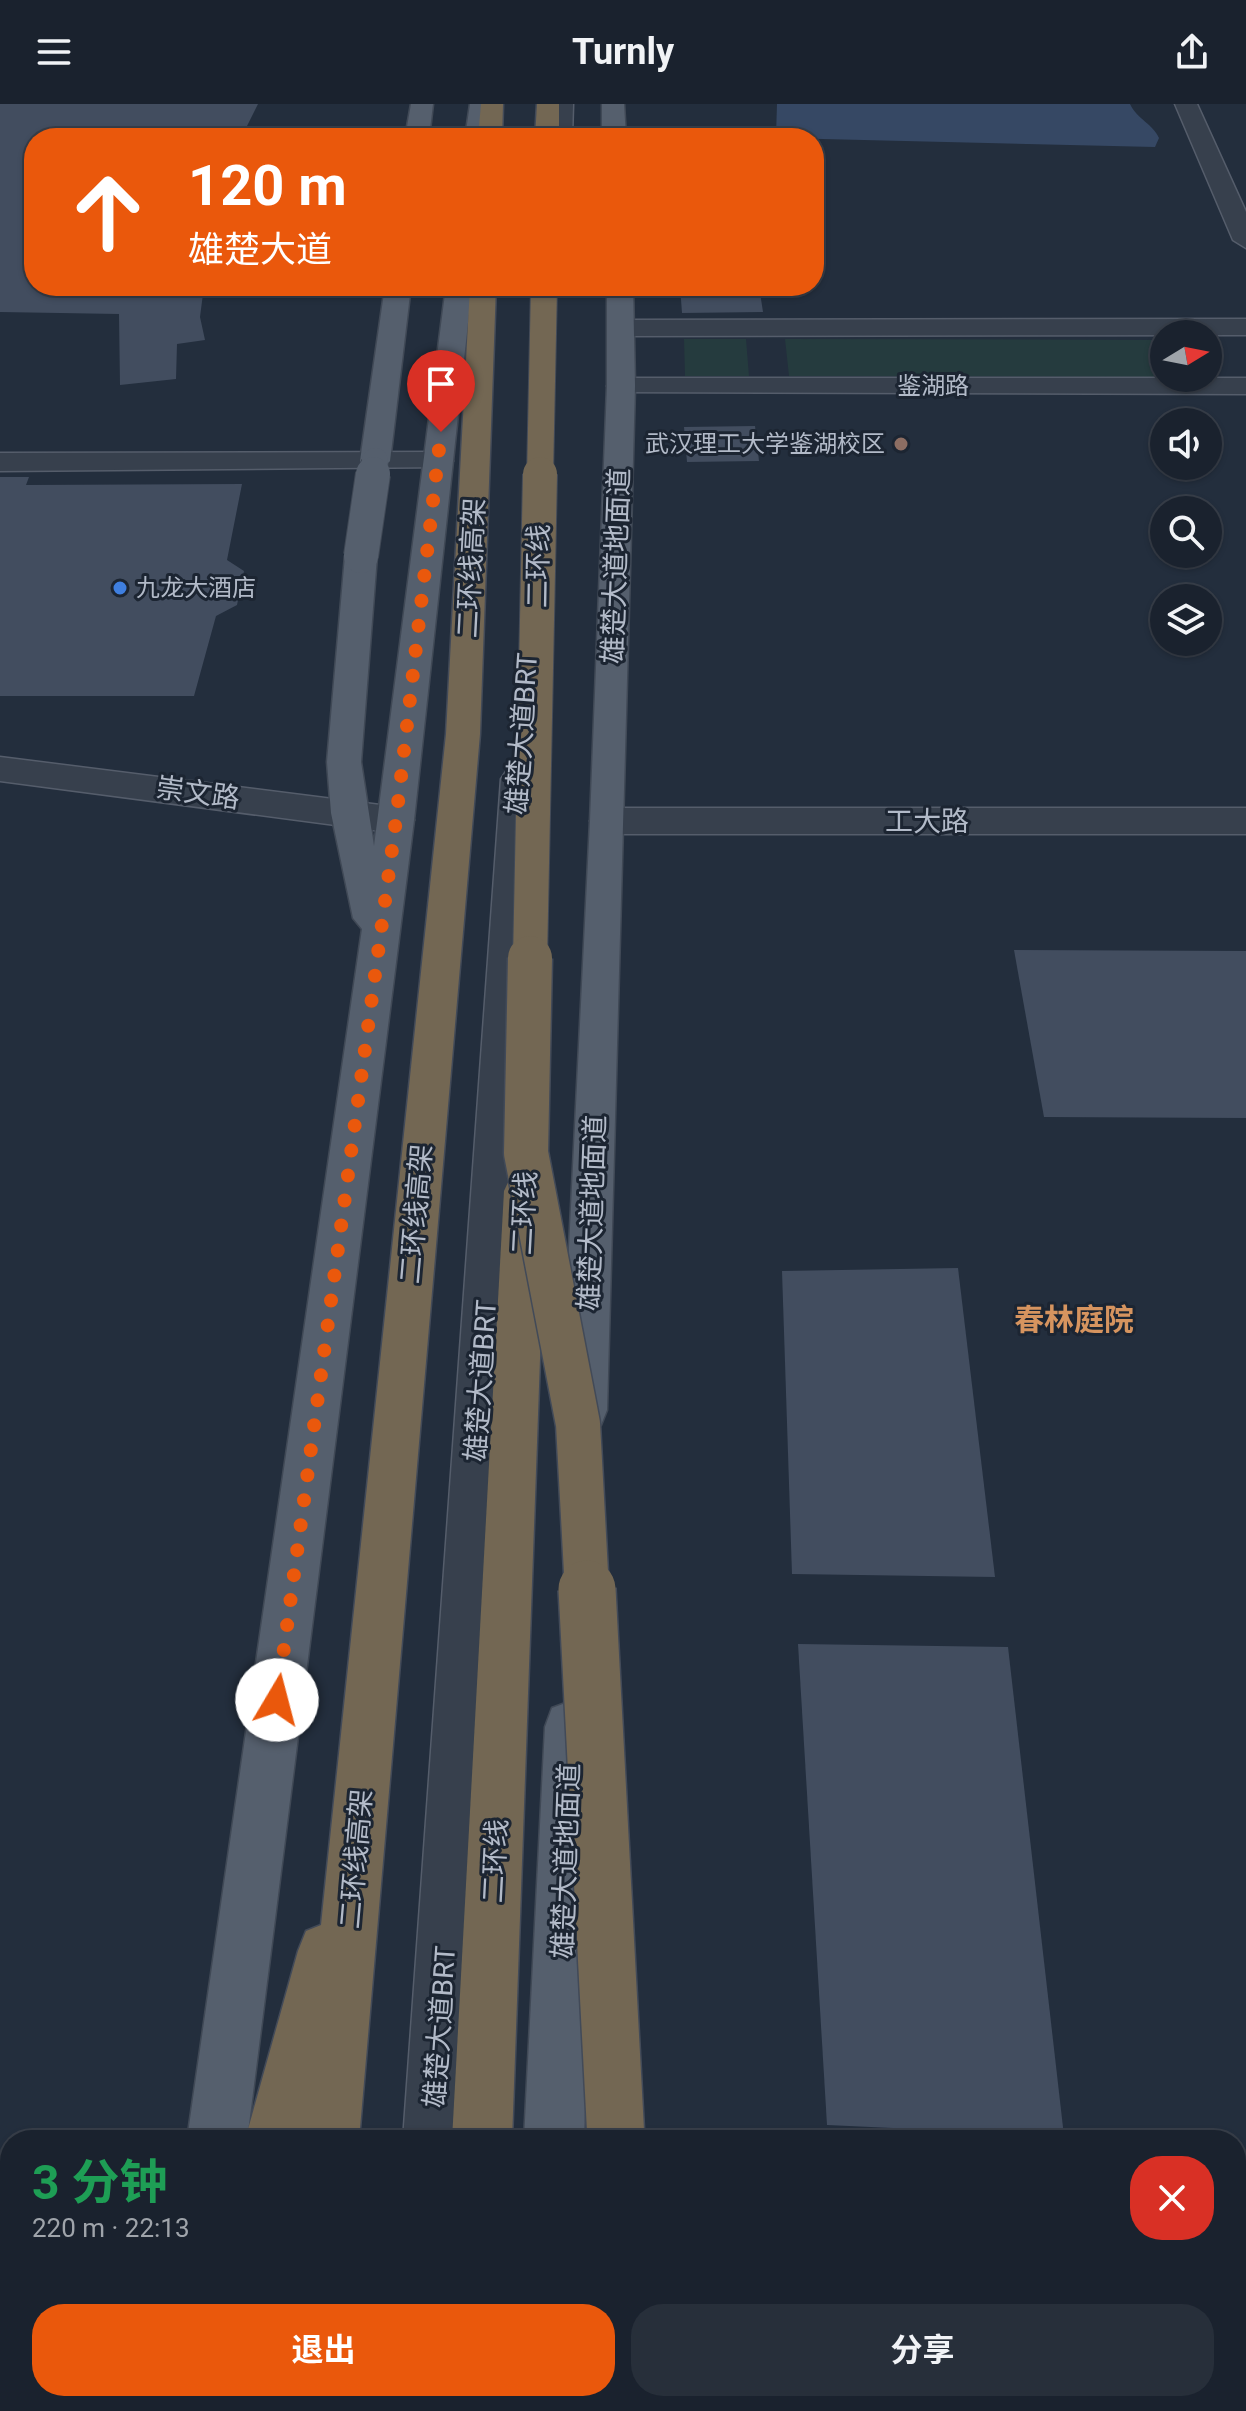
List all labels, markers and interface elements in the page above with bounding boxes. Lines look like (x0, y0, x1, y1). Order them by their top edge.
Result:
icon: menu (32, 30, 76, 74)
icon: share (1170, 30, 1214, 74)
text: Turnly (572, 31, 674, 73)
text: 120 m (188, 153, 347, 219)
icon: ahead (56, 160, 160, 264)
text: 雄楚大道 (188, 229, 332, 271)
north arrow (1150, 320, 1222, 392)
map controls (1150, 320, 1222, 656)
pin (407, 350, 475, 432)
icon: arrive (419, 362, 463, 406)
street label: 鉴湖路 (897, 372, 969, 400)
button: sound (1150, 408, 1222, 480)
place label: 武汉理工大学鉴湖校区 (645, 430, 885, 458)
marker: 武汉理工大学鉴湖校区 (892, 435, 910, 453)
street label: 雄楚大道地面道 (596, 467, 636, 665)
button: search (1150, 496, 1222, 568)
street label: 二环线高架 (451, 497, 491, 639)
street label: 二环线 (521, 524, 555, 608)
place label: 九龙大酒店 (136, 574, 256, 602)
marker: 九龙大酒店 (111, 579, 129, 597)
button: layers (1150, 584, 1222, 656)
street label: 雄楚大道BRT (500, 652, 544, 816)
street label: 崇文路 (154, 771, 242, 815)
street label: 工大路 (885, 805, 969, 838)
street label: 雄楚大道地面道 (572, 1114, 612, 1312)
street label: 二环线高架 (393, 1143, 439, 1285)
street label: 二环线 (505, 1170, 543, 1256)
street label: 雄楚大道BRT (459, 1299, 503, 1463)
district label: 春林庭院 (1014, 1302, 1134, 1337)
position arrow (235, 1658, 319, 1742)
street label: 雄楚大道地面道 (546, 1762, 586, 1960)
street label: 二环线高架 (333, 1788, 379, 1930)
street label: 二环线 (476, 1818, 514, 1904)
street label: 雄楚大道BRT (418, 1945, 462, 2109)
text: 3 分钟 (32, 2154, 167, 2211)
button: close (1130, 2156, 1214, 2240)
text: 220 m · 22:13 (32, 2213, 190, 2243)
button: 退出 (32, 2304, 615, 2396)
button: 分享 (631, 2304, 1214, 2396)

